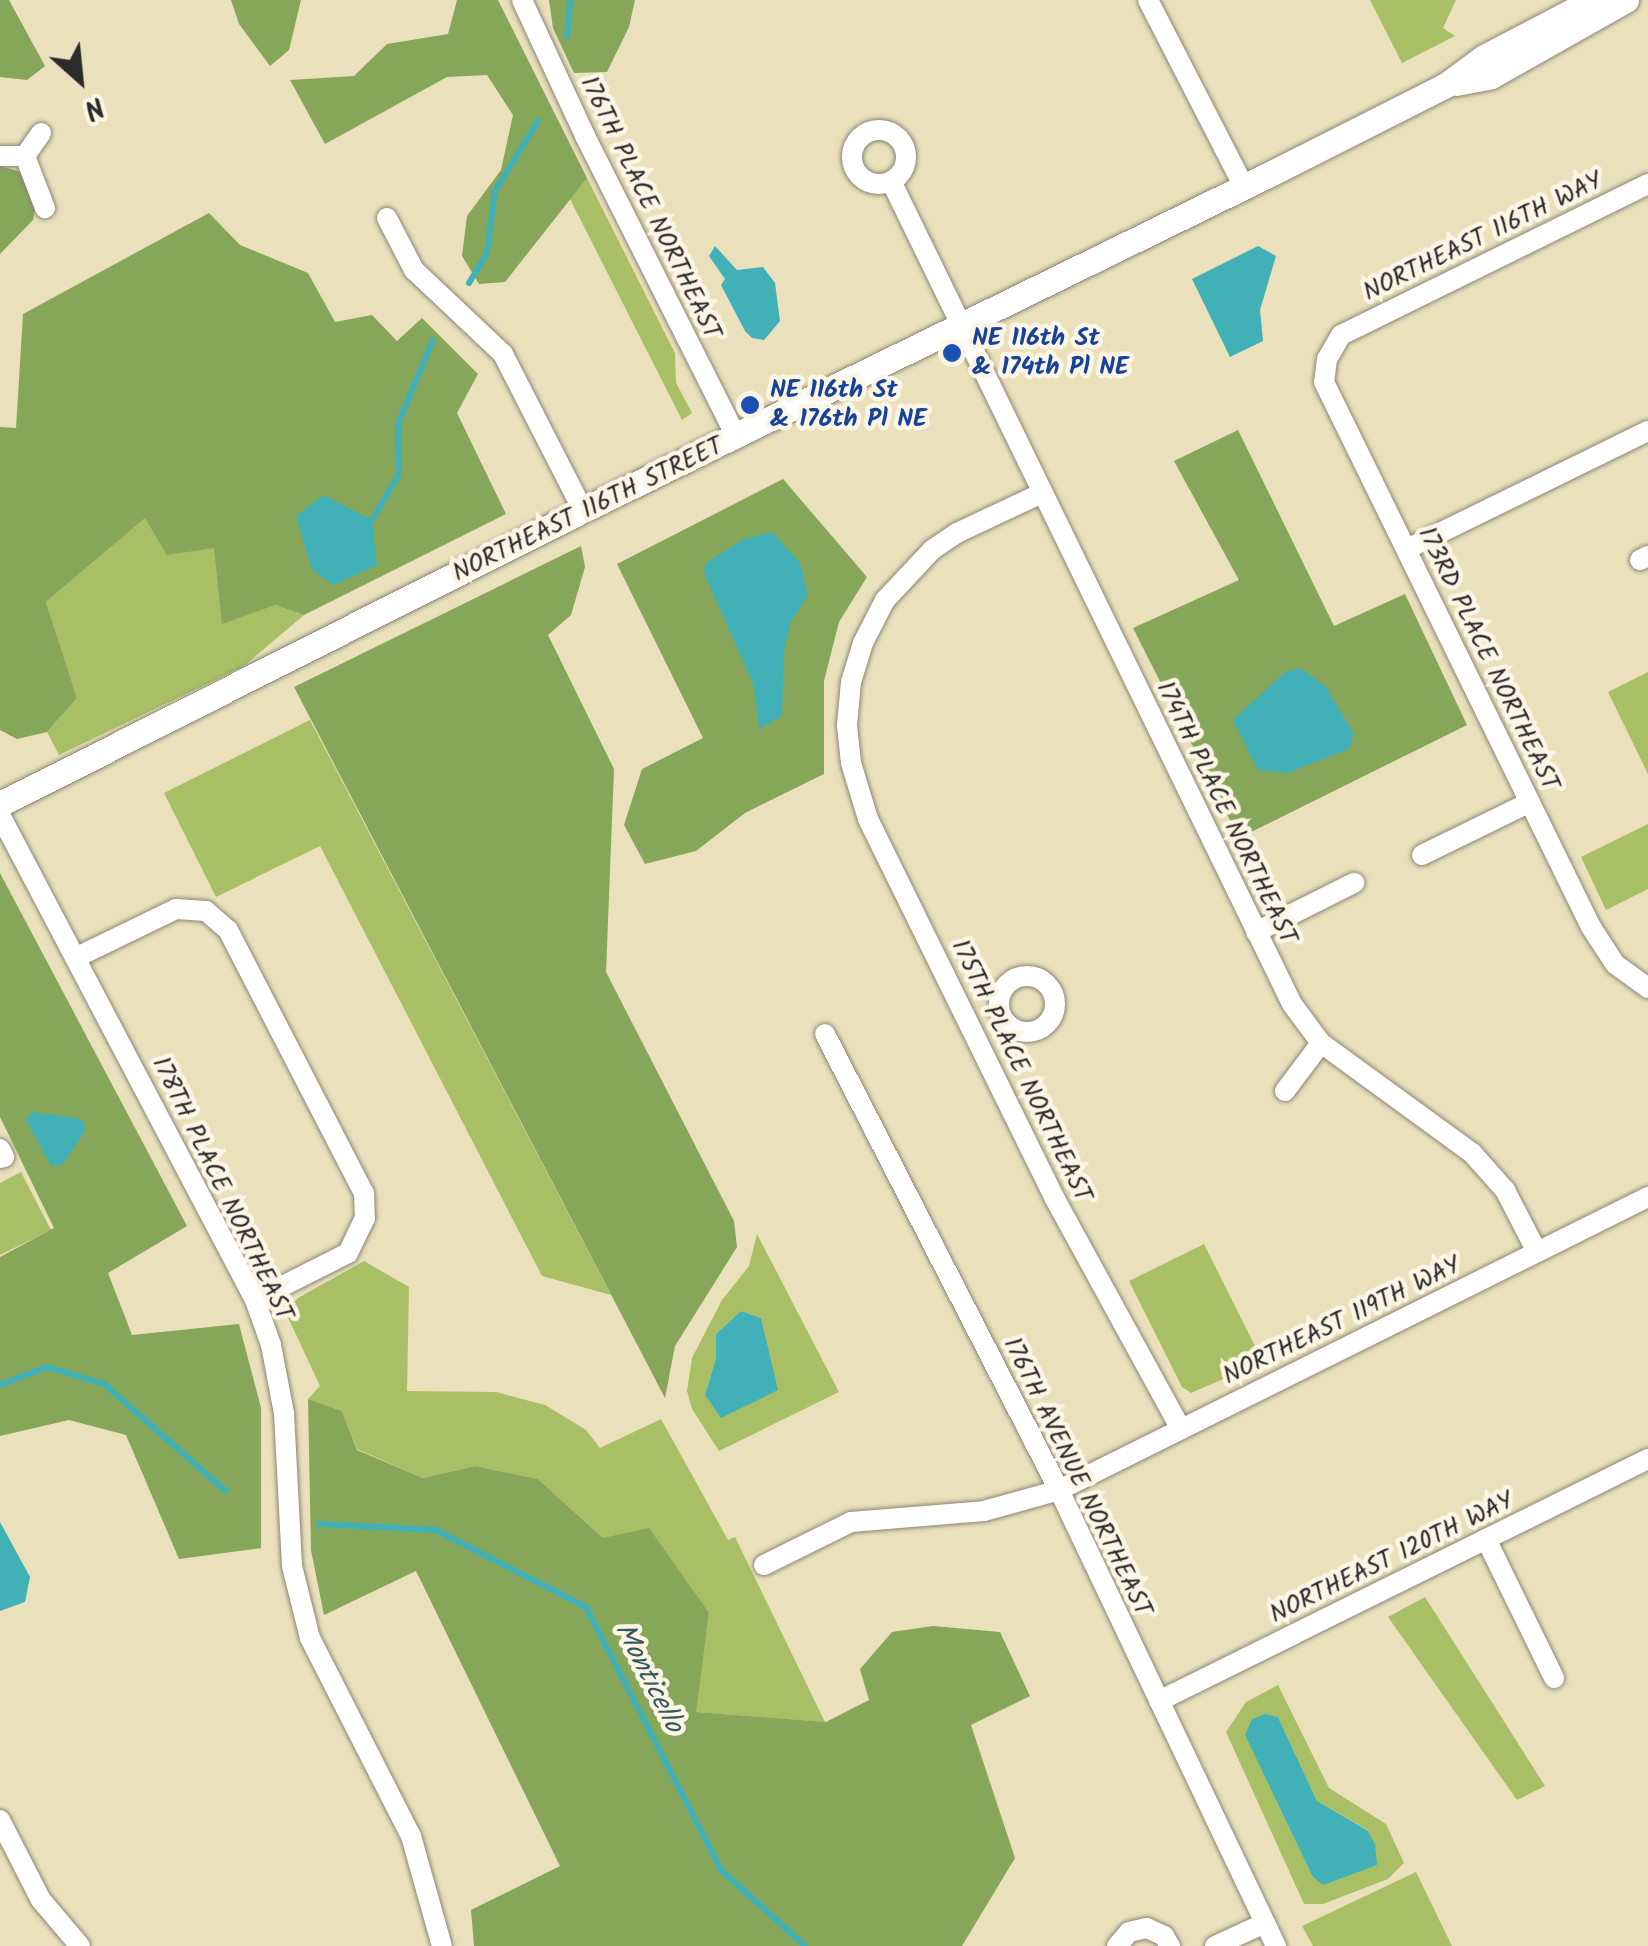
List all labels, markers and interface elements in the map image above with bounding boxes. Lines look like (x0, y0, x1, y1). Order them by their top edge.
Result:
north arrow (30, 30, 130, 130)
street label: 176TH PLACE NORTHEAST (573, 72, 727, 344)
text: N (76, 83, 112, 131)
street label: NORTHEAST 116TH WAY (1359, 166, 1607, 308)
place label: NE 116th St & 174th Pl NE (972, 324, 1129, 383)
marker: NE 116th St & 174th Pl NE (941, 342, 963, 364)
place label: NE 116th St & 176th Pl NE (770, 376, 927, 435)
marker: NE 116th St & 176th Pl NE (739, 394, 761, 416)
street label: NORTHEAST 116TH STREET (448, 431, 728, 589)
street label: 173RD PLACE NORTHEAST (1411, 522, 1565, 796)
street label: 174TH PLACE NORTHEAST (1149, 677, 1303, 949)
street label: 175TH PLACE NORTHEAST (944, 935, 1098, 1207)
street label: 178TH PLACE NORTHEAST (145, 1052, 299, 1326)
street label: NORTHEAST 119TH WAY (1218, 1250, 1466, 1392)
street label: 176TH AVENUE NORTHEAST (996, 1333, 1158, 1621)
street label: NORTHEAST 120TH WAY (1265, 1486, 1519, 1630)
water label: Monticello (606, 1618, 690, 1738)

